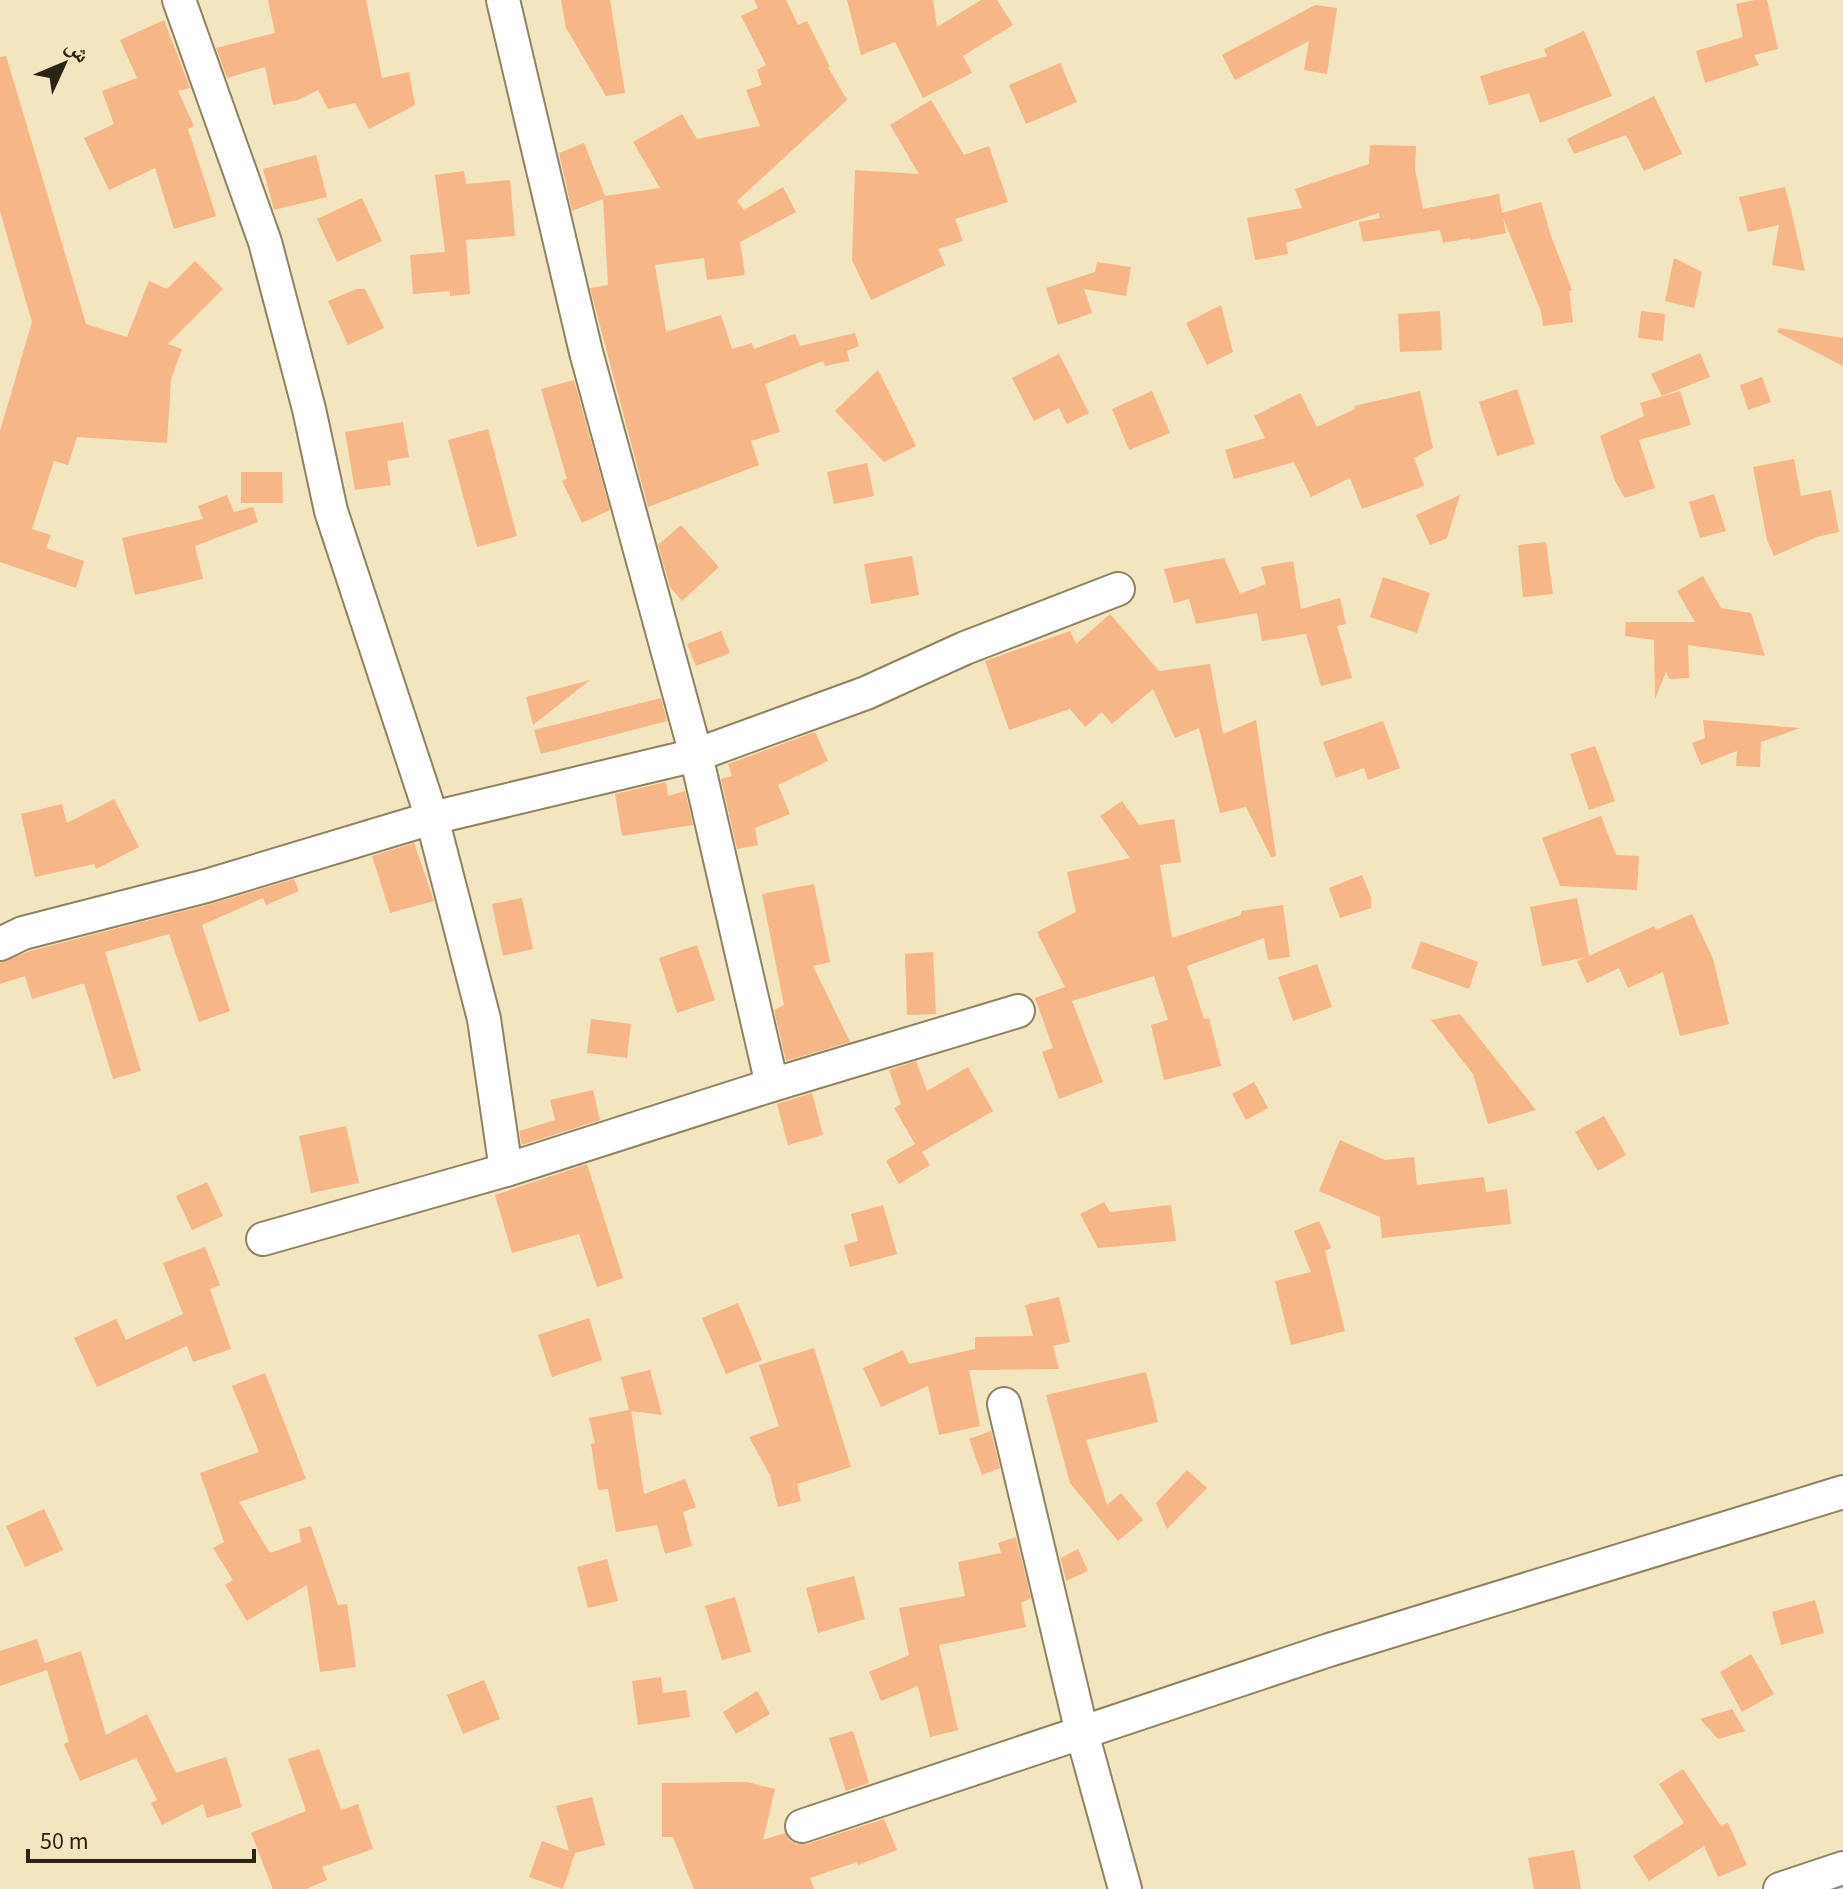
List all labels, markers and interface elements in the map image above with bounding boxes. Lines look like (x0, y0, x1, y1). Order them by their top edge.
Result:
north arrow (24, 24, 104, 104)
text: ش (58, 31, 97, 70)
scale bar (28, 1813, 254, 1863)
text: 50 m (40, 1824, 89, 1859)

